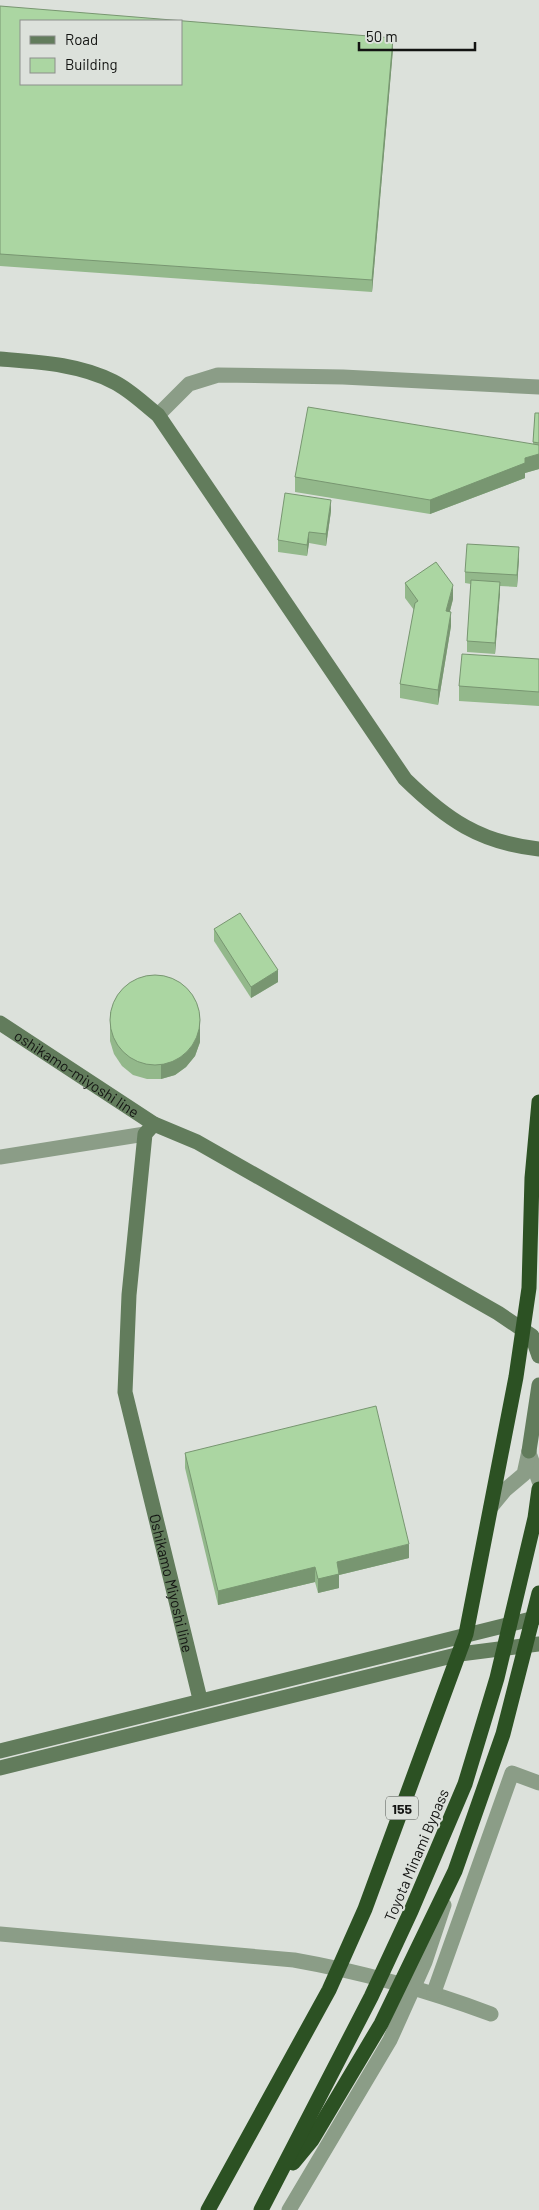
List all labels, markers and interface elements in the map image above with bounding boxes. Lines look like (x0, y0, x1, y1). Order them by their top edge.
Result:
legend (20, 20, 182, 85)
scale bar (359, 20, 475, 52)
text: 50 m (366, 27, 398, 45)
text: Road (65, 30, 98, 48)
text: Building (65, 55, 118, 73)
street label: oshikamo-miyoshi line (11, 1026, 143, 1121)
street label: Oshikamo Miyoshi line (146, 1512, 197, 1654)
street label: Toyota Minami Bypass (380, 1786, 452, 1924)
road number: 155 (386, 1796, 418, 1820)

